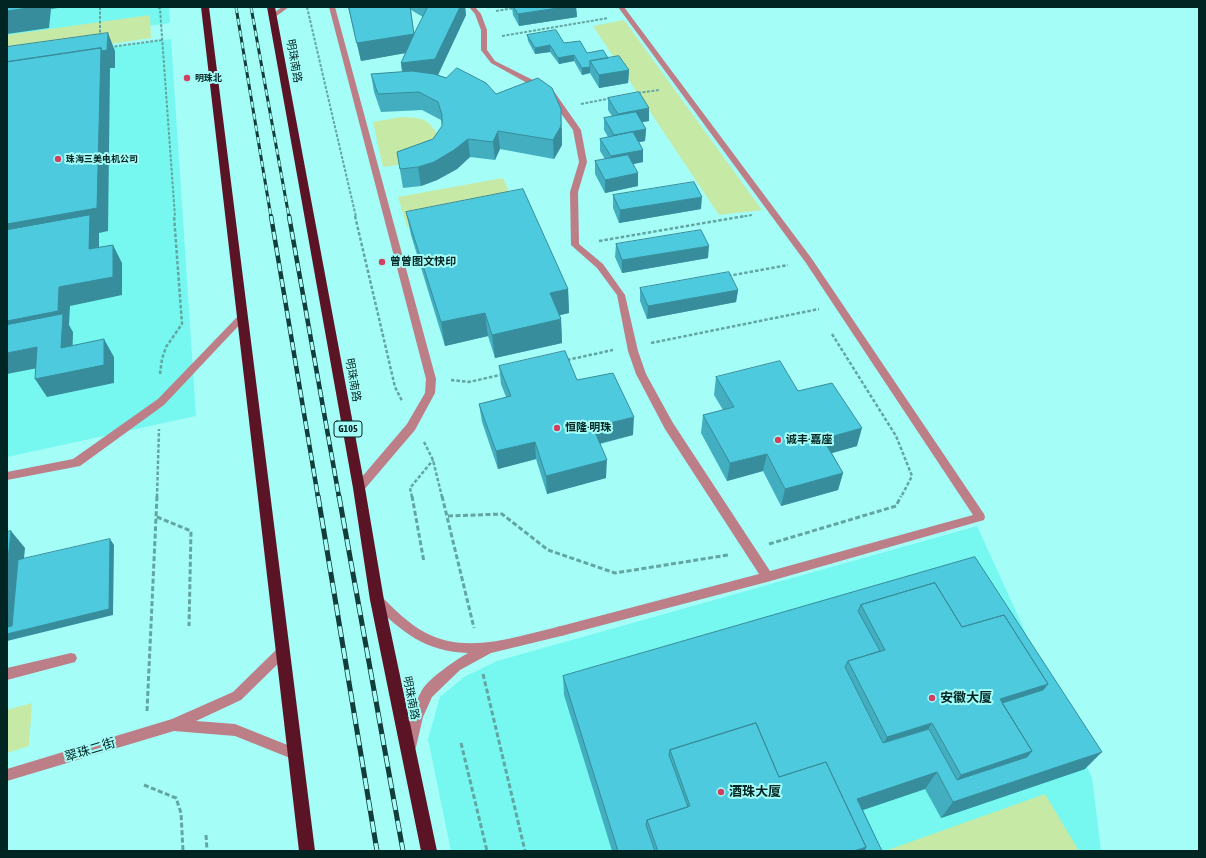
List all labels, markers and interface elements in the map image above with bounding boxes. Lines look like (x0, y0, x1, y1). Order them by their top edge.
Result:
street label: 明珠南路 (284, 38, 304, 84)
marker: 明珠北 (182, 73, 192, 83)
place label: 明珠北 (195, 73, 222, 83)
marker: 珠海三美电机公司 (53, 154, 63, 164)
place label: 珠海三美电机公司 (66, 154, 138, 164)
place label: 曾曾图文快印 (390, 255, 456, 269)
marker: 曾曾图文快印 (377, 257, 387, 267)
street label: 明珠南路 (343, 357, 363, 403)
road number: G105 (334, 421, 362, 437)
place label: 恒隆·明珠 (565, 421, 611, 435)
marker: 恒隆·明珠 (552, 423, 562, 433)
place label: 诚丰·嘉座 (786, 433, 832, 447)
marker: 诚丰·嘉座 (773, 435, 783, 445)
street label: 明珠南路 (400, 675, 422, 721)
place label: 安徽大厦 (940, 690, 992, 706)
marker: 安徽大厦 (927, 693, 937, 703)
street label: 翠珠二街 (63, 735, 117, 765)
place label: 酒珠大厦 (729, 784, 781, 800)
marker: 酒珠大厦 (716, 787, 726, 797)

